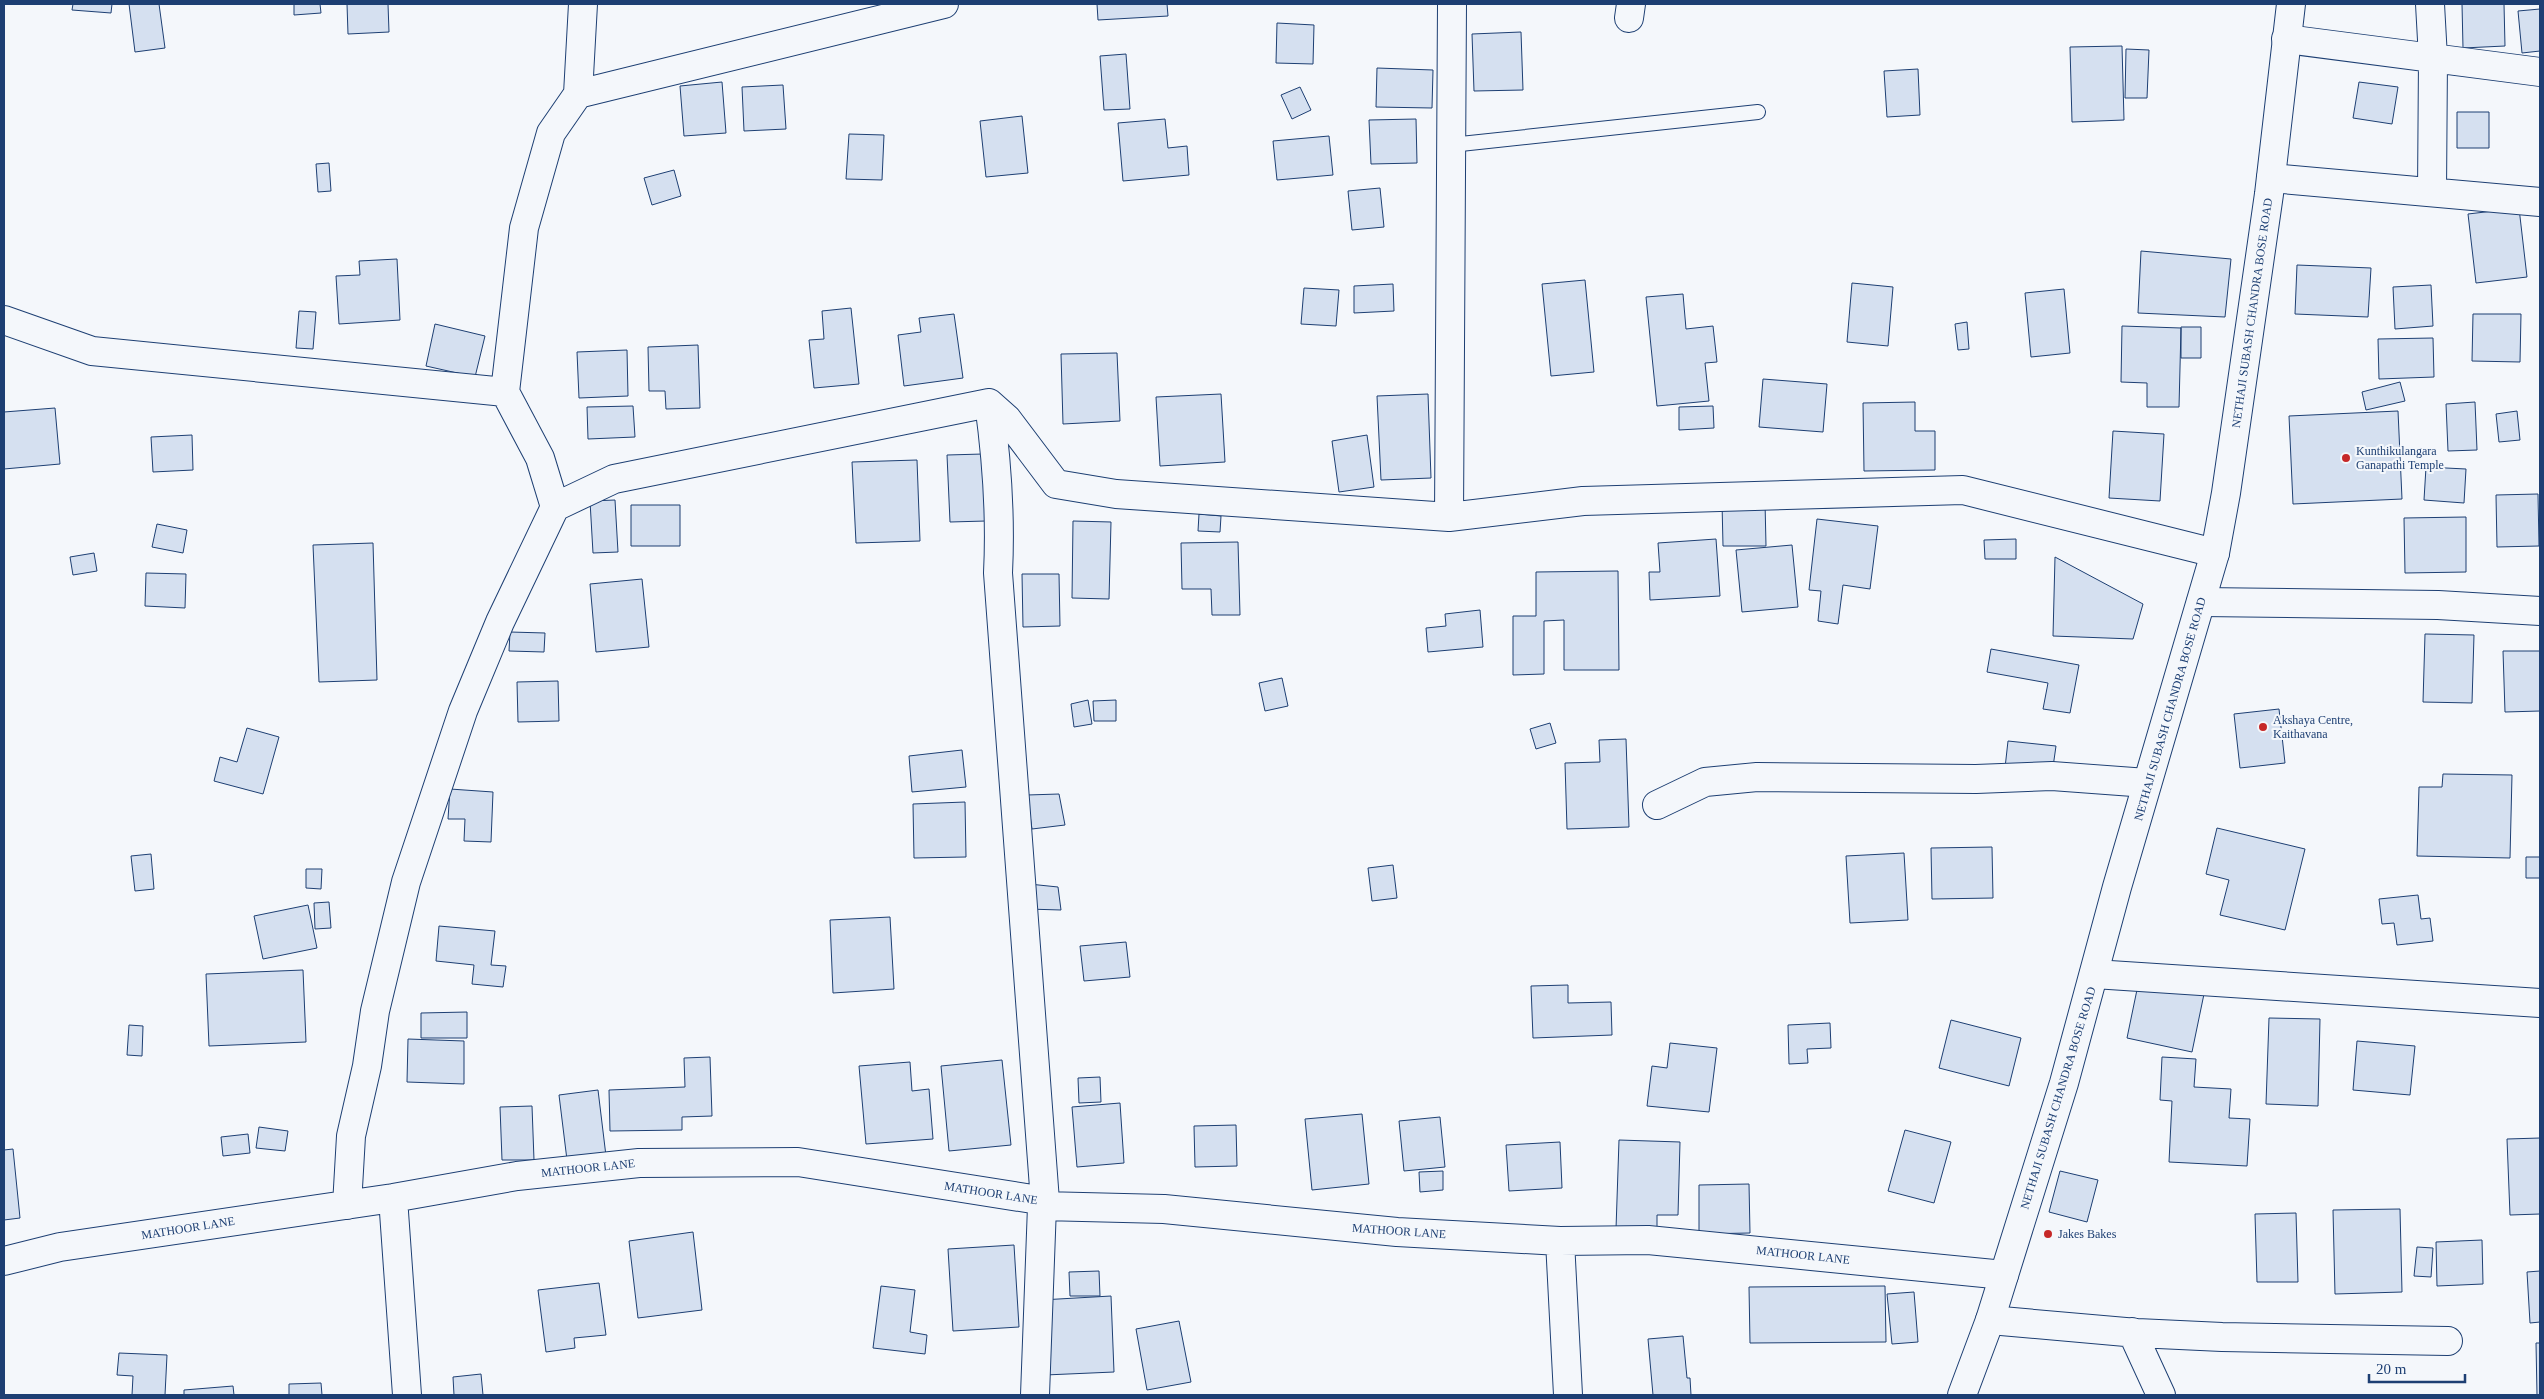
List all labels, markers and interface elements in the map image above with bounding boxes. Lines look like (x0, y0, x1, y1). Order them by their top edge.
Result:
street label: NETHAJI SUBASH CHANDRA BOSE ROAD (2229, 197, 2275, 429)
place label: Kunthikulangara Ganapathi Temple (2356, 444, 2444, 472)
marker: Kunthikulangara Ganapathi Temple (2340, 452, 2352, 464)
street label: NETHAJI SUBASH CHANDRA BOSE ROAD (2131, 595, 2209, 822)
place label: Akshaya Centre, Kaithavana (2273, 713, 2353, 741)
marker: Akshaya Centre, Kaithavana (2257, 721, 2269, 733)
street label: NETHAJI SUBASH CHANDRA BOSE ROAD (2017, 985, 2099, 1211)
street label: MATHOOR LANE (540, 1156, 636, 1180)
street label: MATHOOR LANE (943, 1179, 1039, 1207)
street label: MATHOOR LANE (140, 1214, 236, 1242)
street label: MATHOOR LANE (1351, 1221, 1447, 1241)
place label: Jakes Bakes (2058, 1227, 2117, 1241)
marker: Jakes Bakes (2042, 1228, 2054, 1240)
street label: MATHOOR LANE (1755, 1243, 1851, 1267)
scale bar (2369, 1352, 2465, 1384)
text: 20 m (2376, 1361, 2407, 1377)

